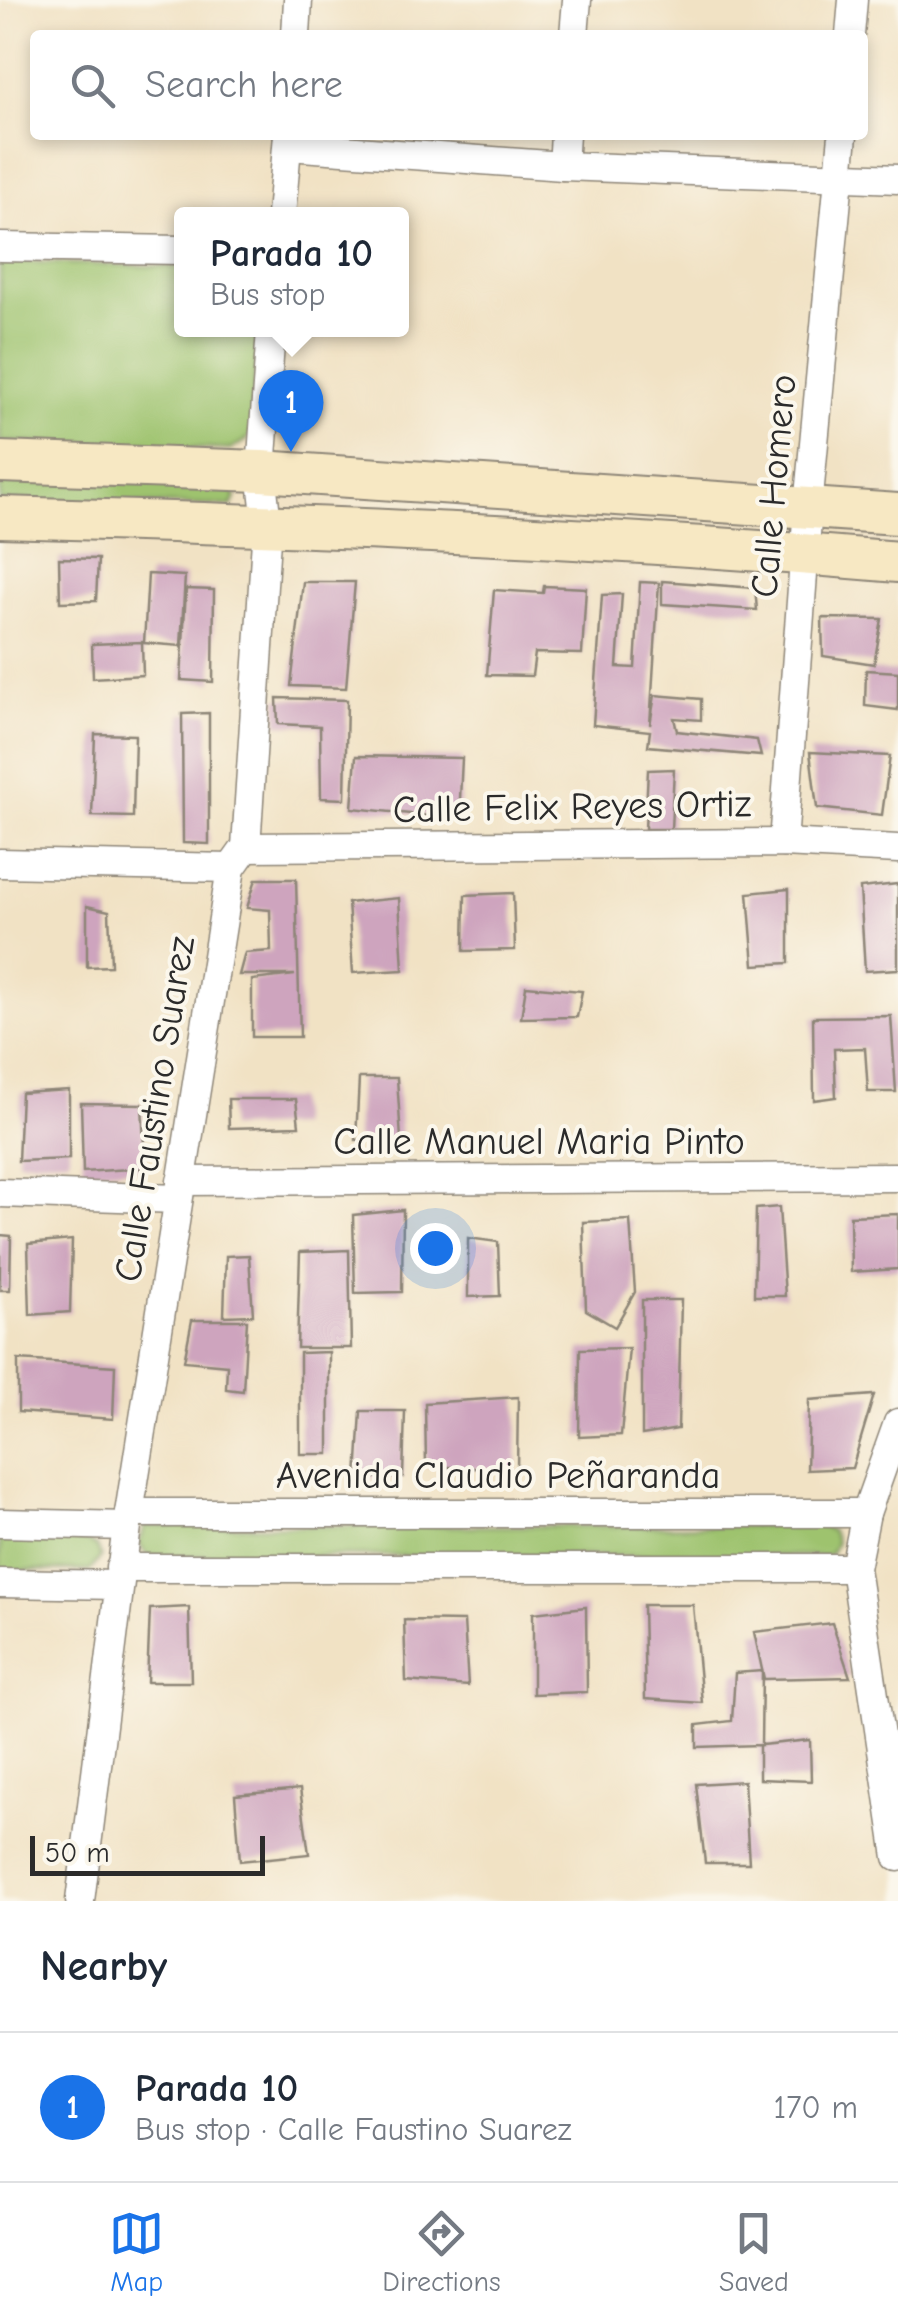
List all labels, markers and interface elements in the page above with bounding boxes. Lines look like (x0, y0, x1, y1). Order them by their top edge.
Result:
search box (30, 30, 868, 140)
icon: search (65, 58, 120, 113)
text: Search here (145, 63, 343, 107)
popup (174, 207, 409, 337)
text: Parada 10 (210, 232, 373, 276)
text: Bus stop (210, 276, 326, 313)
pin: 1 (258, 370, 324, 452)
street label: Calle Homero (742, 373, 806, 599)
street label: Calle Felix Reyes Ortiz (392, 782, 752, 832)
street label: Calle Faustino Suarez (106, 933, 204, 1285)
street label: Calle Manuel Maria Pinto (333, 1120, 745, 1164)
your location (410, 1223, 461, 1274)
street label: Avenida Claudio Peñaranda (276, 1454, 720, 1498)
scale bar (30, 1831, 265, 1876)
text: 50 m (45, 1837, 110, 1869)
text: Nearby (40, 1942, 167, 1991)
text: Parada 10 (135, 2067, 298, 2111)
text: 1 (66, 2089, 79, 2126)
text: 170 m (774, 2089, 858, 2126)
text: Bus stop · Calle Faustino Suarez (135, 2111, 572, 2148)
tab: Map (109, 2206, 164, 2298)
tab: Directions (382, 2206, 501, 2298)
tab: Saved (719, 2206, 789, 2298)

